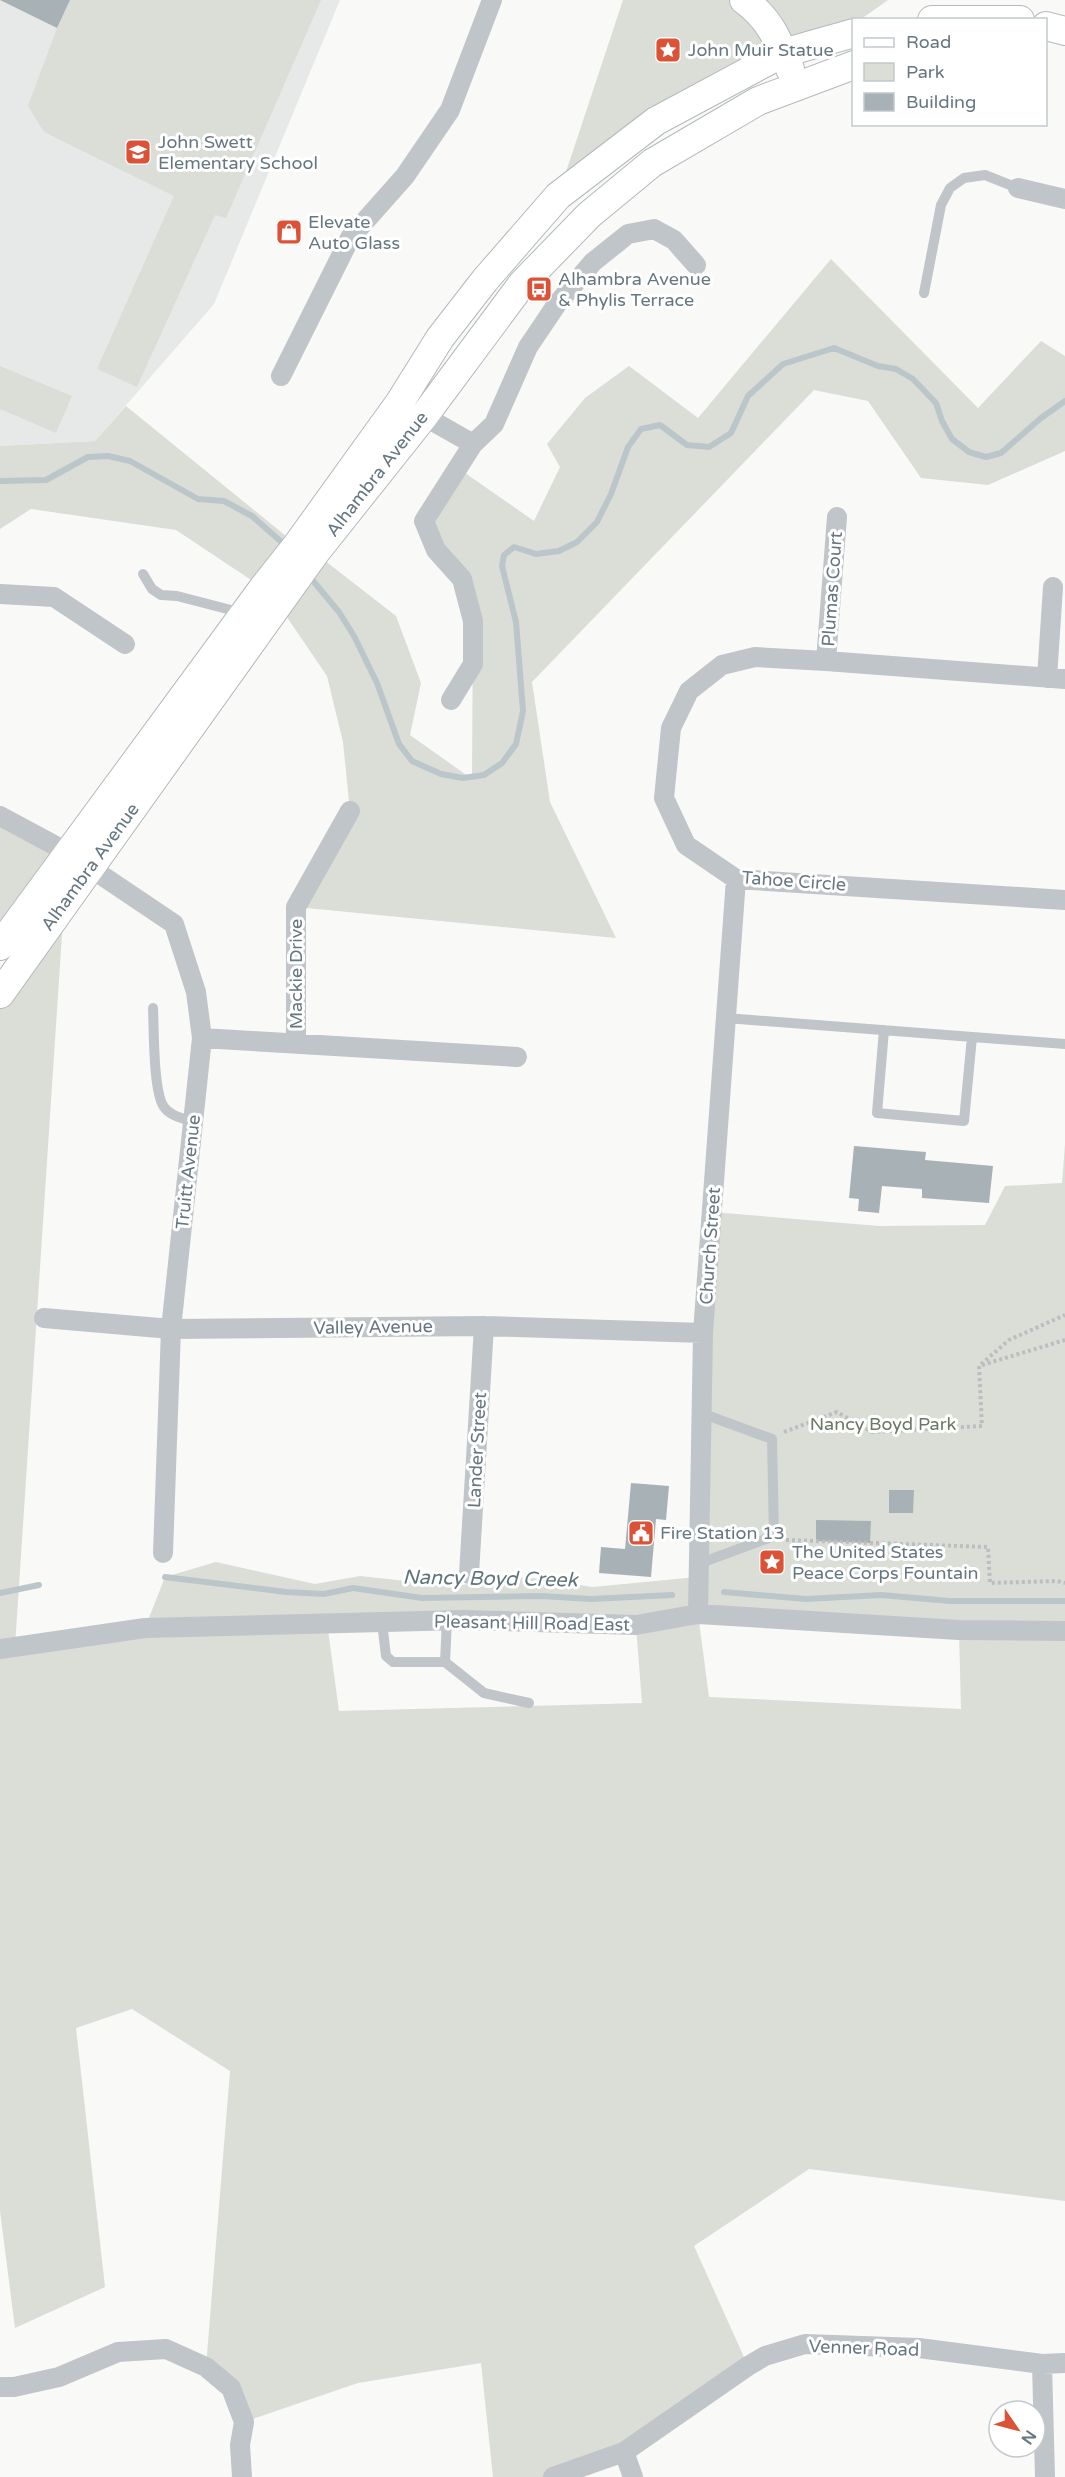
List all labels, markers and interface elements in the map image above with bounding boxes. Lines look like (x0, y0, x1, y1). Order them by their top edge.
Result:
legend (852, 18, 1047, 126)
text: Road (906, 31, 951, 53)
place icon: John Muir Statue (653, 35, 683, 65)
place label: John Muir Statue (688, 39, 834, 61)
text: Park (906, 61, 945, 83)
text: Building (906, 91, 976, 113)
place label: John Swett Elementary School (158, 131, 318, 174)
school or university icon: John Swett Elementary School (123, 137, 153, 167)
place label: Elevate Auto Glass (308, 211, 400, 254)
shop icon: Elevate Auto Glass (274, 217, 304, 247)
place label: Alhambra Avenue & Phylis Terrace (558, 268, 711, 311)
bus stop icon: Alhambra Avenue & Phylis Terrace (524, 274, 554, 304)
street label: Alhambra Avenue (321, 407, 433, 541)
street label: Plumas Court (817, 531, 847, 647)
street label: Alhambra Avenue (36, 799, 144, 935)
street label: Tahoe Circle (741, 866, 847, 896)
street label: Mackie Drive (285, 919, 307, 1029)
street label: Truitt Avenue (171, 1114, 205, 1230)
street label: Church Street (695, 1186, 725, 1305)
street label: Valley Avenue (313, 1315, 433, 1339)
street label: Lander Street (463, 1391, 491, 1509)
park label: Nancy Boyd Park (810, 1413, 957, 1435)
public building icon: Fire Station 13 (626, 1518, 656, 1548)
place label: Fire Station 13 (660, 1522, 785, 1544)
place label: The United States Peace Corps Fountain (792, 1541, 979, 1584)
place icon: The United States Peace Corps Fountain (757, 1547, 787, 1577)
water label: Nancy Boyd Creek (402, 1565, 580, 1593)
street label: Pleasant Hill Road East (434, 1610, 630, 1636)
street label: Venner Road (808, 2335, 920, 2361)
north arrow (987, 2399, 1047, 2459)
text: N (1017, 2426, 1040, 2448)

